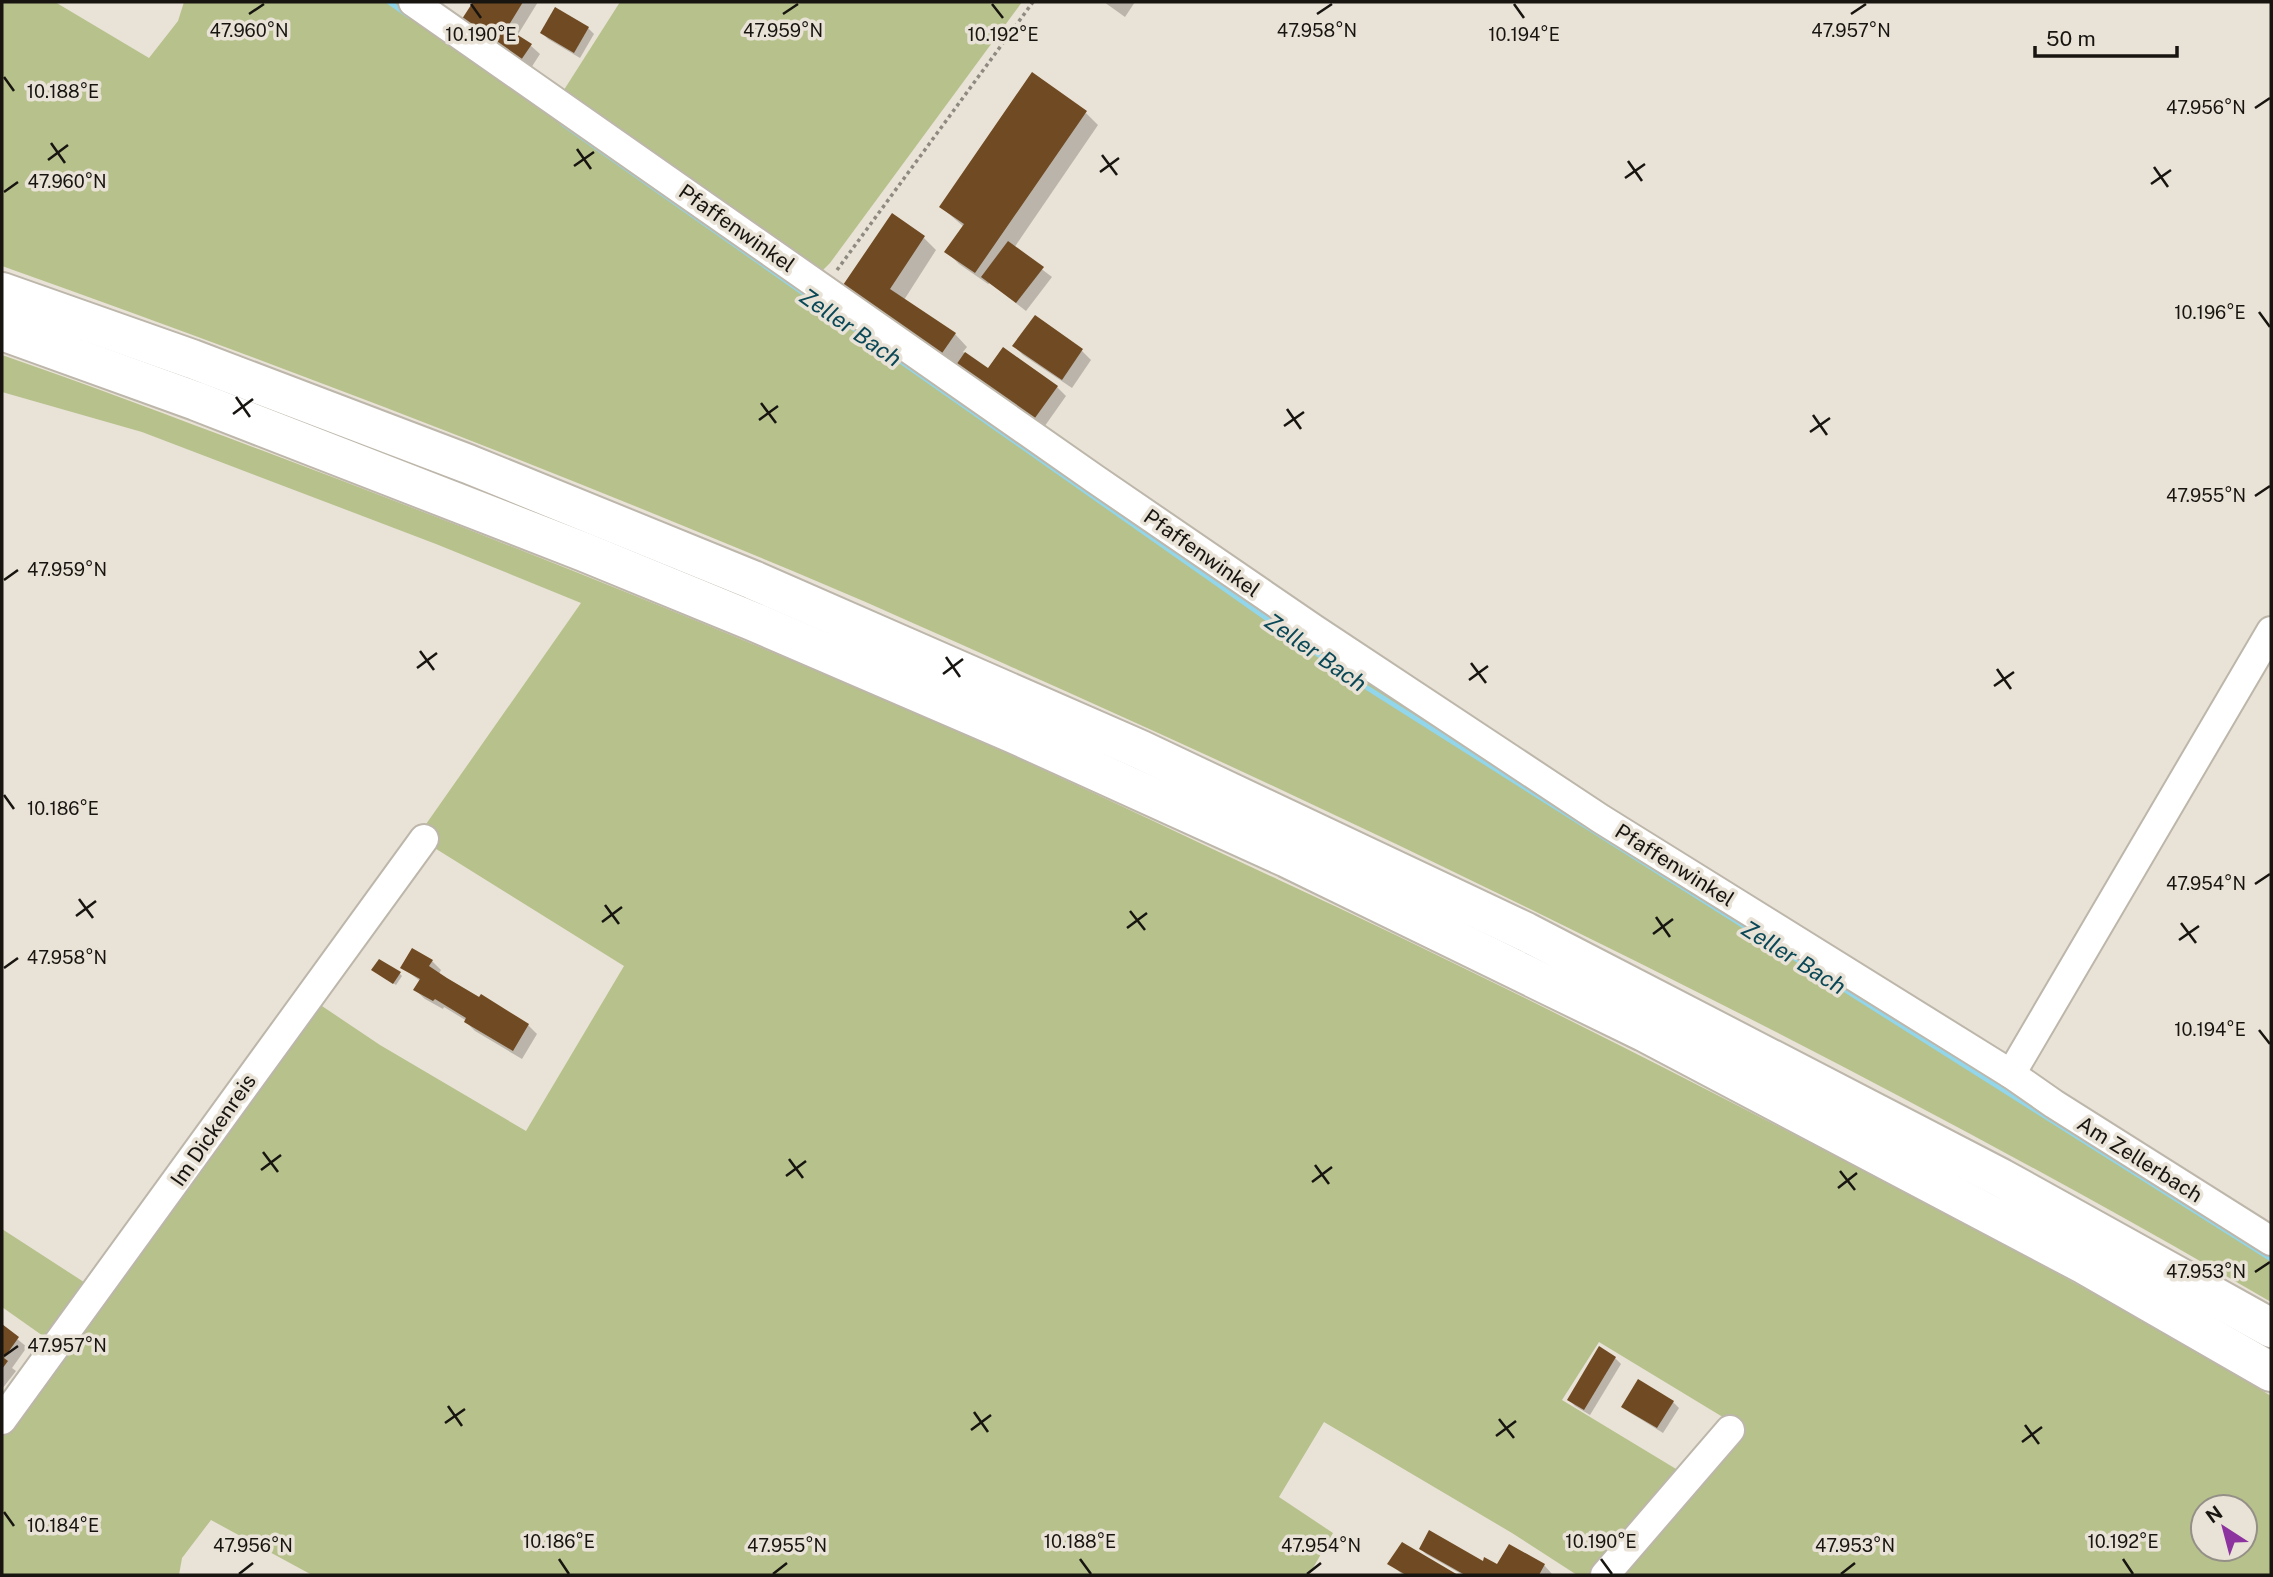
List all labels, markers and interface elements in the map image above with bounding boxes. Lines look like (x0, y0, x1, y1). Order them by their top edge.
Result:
scale bar (2035, 14, 2177, 58)
text: 47.960°N (209, 20, 289, 41)
text: 47.959°N (743, 20, 823, 41)
text: 47.958°N (1277, 20, 1357, 41)
text: 47.957°N (1811, 20, 1891, 41)
text: 10.190°E (445, 24, 517, 45)
text: 10.192°E (967, 24, 1039, 45)
text: 10.194°E (1488, 24, 1560, 45)
text: 50 m (2046, 26, 2096, 51)
text: 10.188°E (27, 81, 99, 102)
text: 47.956°N (2166, 97, 2246, 118)
text: 47.960°N (27, 171, 107, 192)
street label: Pfaffenwinkel (674, 179, 800, 277)
water label: Zeller Bach (795, 282, 907, 372)
text: 10.196°E (2174, 302, 2246, 323)
text: 47.955°N (2166, 485, 2246, 506)
street label: Pfaffenwinkel (1139, 504, 1265, 602)
text: 47.959°N (27, 559, 107, 580)
water label: Zeller Bach (1260, 607, 1372, 697)
text: 10.186°E (27, 798, 99, 819)
street label: Pfaffenwinkel (1611, 818, 1739, 912)
text: 47.954°N (2166, 873, 2246, 894)
water label: Zeller Bach (1737, 914, 1851, 1000)
text: 47.958°N (27, 947, 107, 968)
text: 10.194°E (2174, 1019, 2246, 1040)
street label: Im Dickenreis (165, 1069, 261, 1191)
street label: Am Zellerbach (2073, 1111, 2207, 1207)
text: 47.953°N (2166, 1261, 2246, 1282)
text: 47.957°N (27, 1335, 107, 1356)
north arrow (2189, 1493, 2259, 1563)
text: N (2202, 1501, 2226, 1528)
text: 10.184°E (27, 1515, 99, 1536)
text: 10.186°E (523, 1531, 595, 1552)
text: 10.188°E (1044, 1531, 1116, 1552)
text: 10.190°E (1565, 1531, 1637, 1552)
text: 10.192°E (2087, 1531, 2159, 1552)
text: 47.956°N (213, 1535, 293, 1556)
text: 47.955°N (747, 1535, 827, 1556)
text: 47.954°N (1281, 1535, 1361, 1556)
text: 47.953°N (1815, 1535, 1895, 1556)

